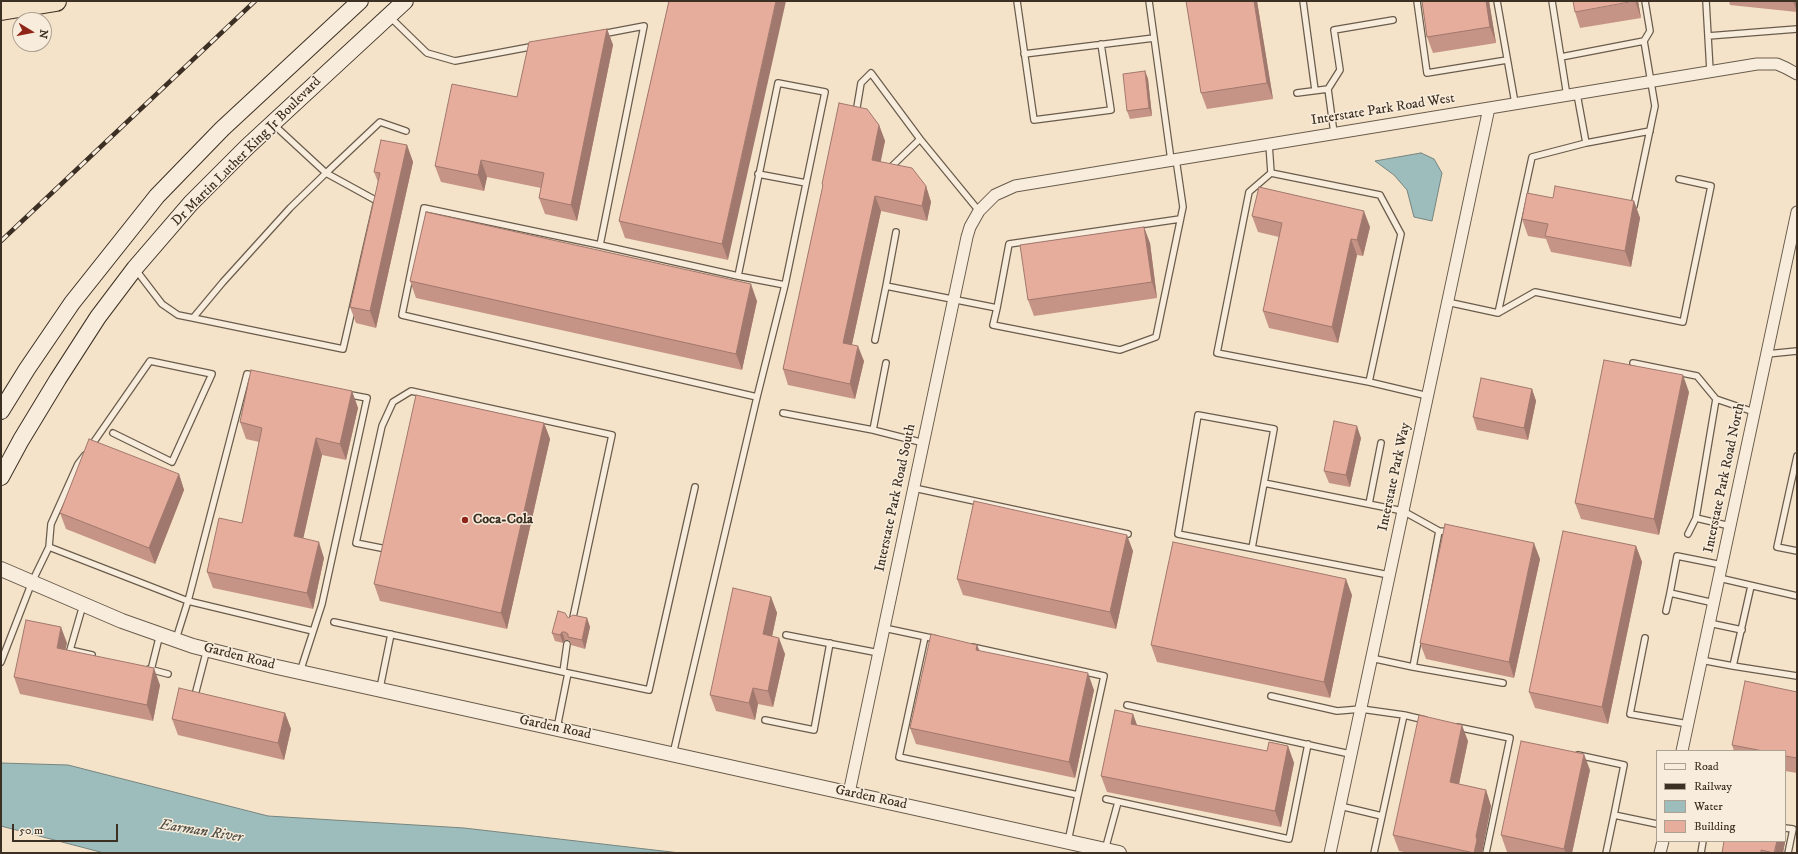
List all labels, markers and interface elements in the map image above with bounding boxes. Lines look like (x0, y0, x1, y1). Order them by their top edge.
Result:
north arrow (12, 12, 52, 52)
text: N (35, 28, 51, 40)
street label: Dr Martin Luther King Jr Boulevard (169, 74, 325, 230)
street label: Interstate Park Road West (1310, 90, 1456, 130)
street label: Interstate Park Road North (1701, 401, 1749, 555)
street label: Interstate Park Way (1375, 421, 1415, 533)
street label: Interstate Park Road South (872, 423, 920, 573)
place label: Coca-Cola (473, 512, 533, 528)
marker: Coca-Cola (460, 515, 470, 525)
street label: Garden Road (202, 640, 276, 674)
street label: Garden Road (518, 712, 592, 744)
legend (1656, 750, 1786, 842)
text: Road (1694, 759, 1719, 774)
text: Railway (1694, 779, 1732, 794)
street label: Garden Road (834, 782, 908, 814)
text: Water (1694, 799, 1723, 814)
scale bar (14, 816, 120, 842)
water label: Earman River (158, 817, 244, 847)
text: Building (1694, 819, 1735, 834)
text: 50 m (19, 823, 43, 838)

